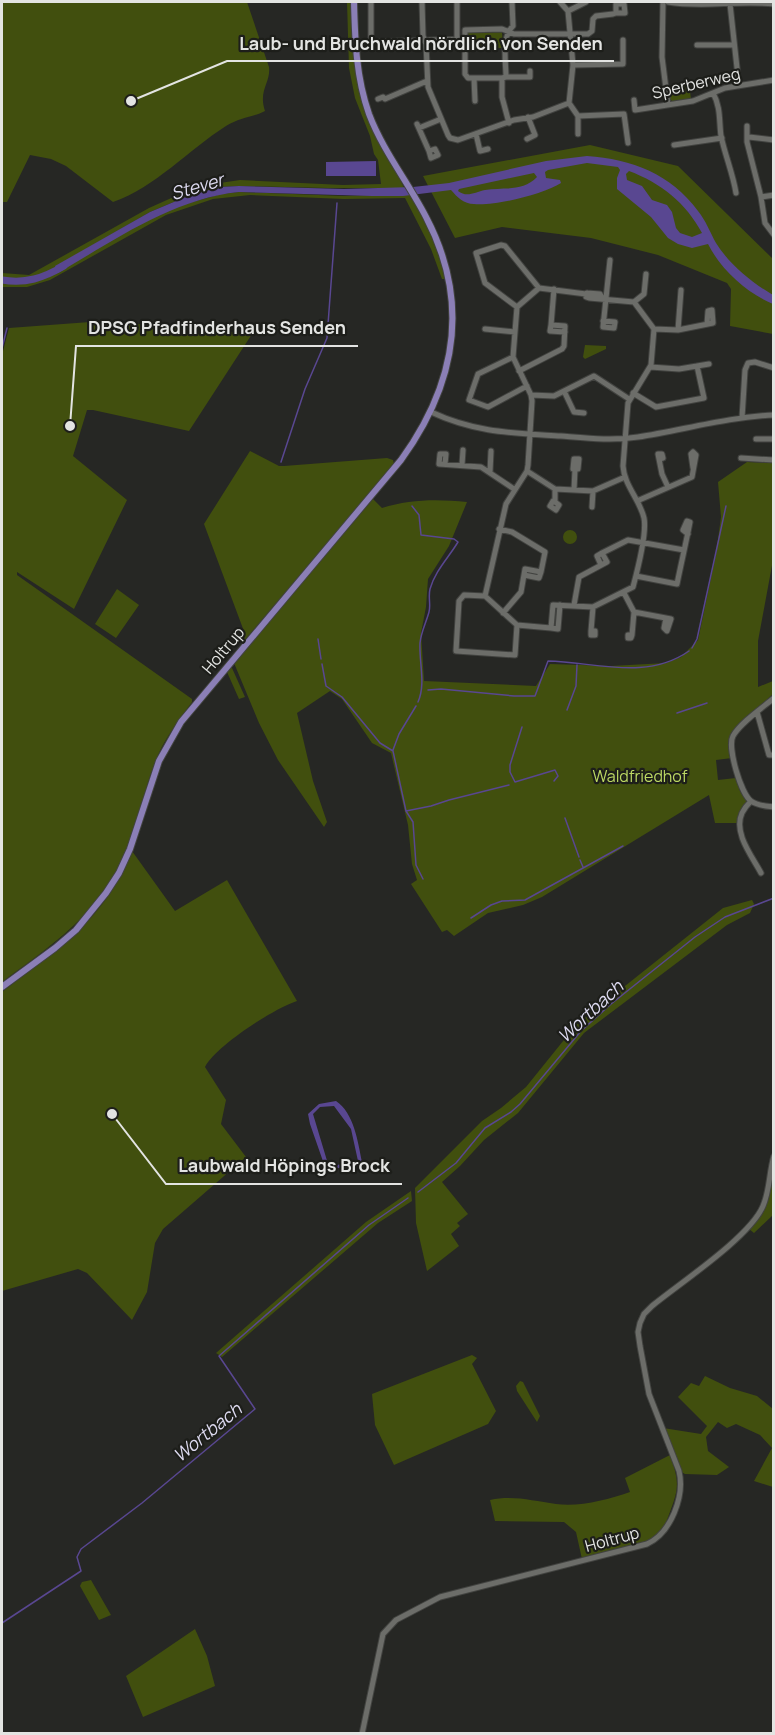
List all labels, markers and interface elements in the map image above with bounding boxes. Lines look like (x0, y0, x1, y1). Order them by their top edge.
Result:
callout: Laub- und Bruchwald nördlich von Senden (227, 25, 614, 61)
text: Laub- und Bruchwald nördlich von Senden (239, 31, 603, 55)
street label: Sperberweg (650, 62, 742, 104)
water label: Stever (168, 166, 229, 205)
callout: DPSG Pfadfinderhaus Senden (76, 310, 358, 346)
text: DPSG Pfadfinderhaus Senden (88, 315, 346, 339)
street label: Holtrup (197, 622, 249, 678)
park label: Waldfriedhof (593, 765, 688, 787)
water label: Wortbach (552, 974, 629, 1048)
callout: Laubwald Höpings Brock (166, 1148, 402, 1184)
text: Laubwald Höpings Brock (178, 1153, 391, 1177)
water label: Wortbach (168, 1396, 247, 1467)
street label: Holtrup (582, 1521, 642, 1557)

